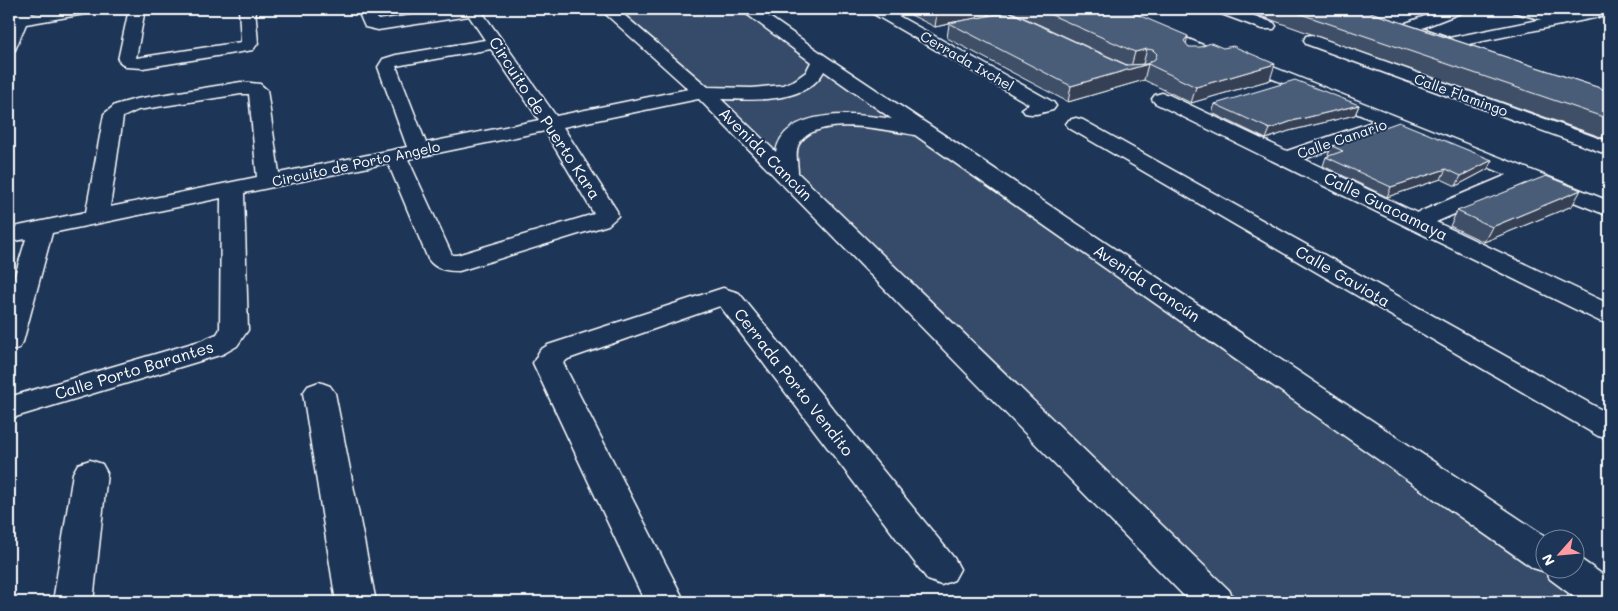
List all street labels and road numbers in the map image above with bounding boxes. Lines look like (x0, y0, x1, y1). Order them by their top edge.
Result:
street label: Cerrada Ixchel (917, 26, 1018, 95)
street label: Circuito de Puerto Kara (485, 32, 606, 203)
street label: Calle Flamingo (1412, 69, 1511, 120)
street label: Avenida Cancún (715, 102, 818, 205)
street label: Calle Canario (1294, 114, 1389, 163)
street label: Circuito de Porto Angelo (270, 136, 442, 191)
street label: Calle Guacamaya (1321, 166, 1452, 245)
street label: Avenida Cancún (1090, 239, 1205, 326)
street label: Calle Gaviota (1292, 240, 1394, 311)
street label: Cerrada Porto Vendito (730, 303, 859, 460)
street label: Calle Porto Barantes (52, 335, 216, 404)

